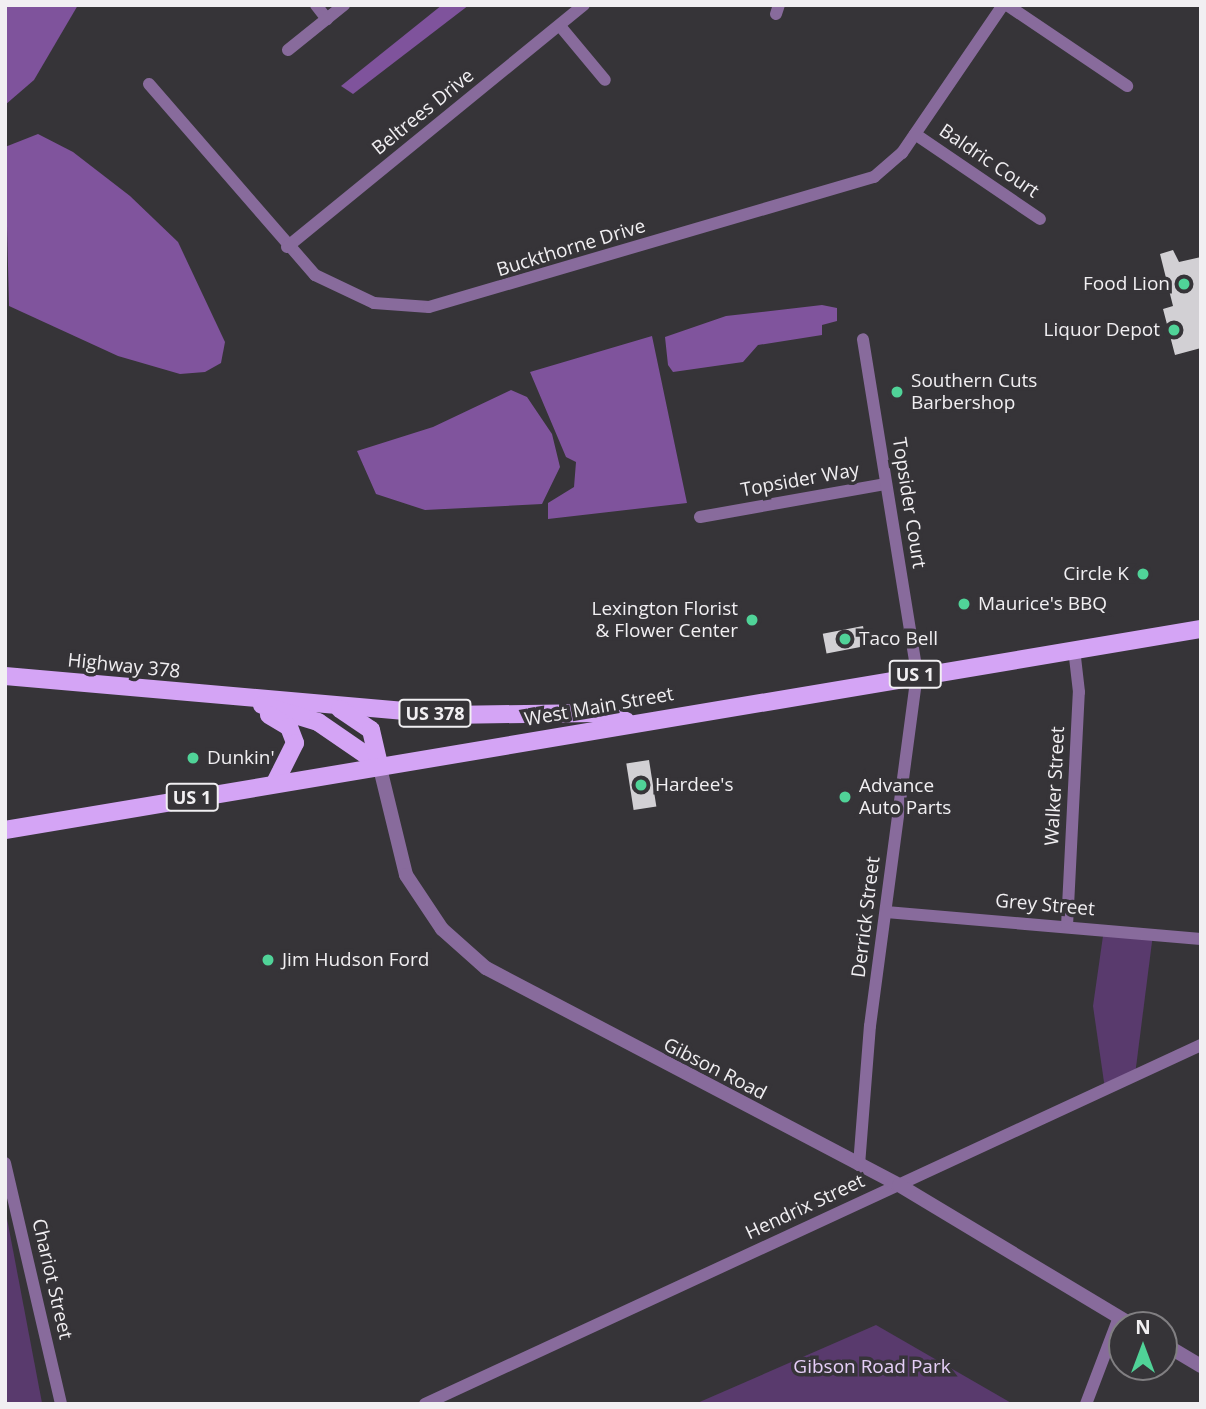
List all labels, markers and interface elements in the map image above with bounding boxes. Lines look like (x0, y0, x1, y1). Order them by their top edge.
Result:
street label: Beltrees Drive (368, 64, 478, 160)
street label: Baldric Court (935, 119, 1043, 203)
street label: Buckthorne Drive (494, 215, 648, 281)
place label: Food Lion (1083, 273, 1170, 295)
marker: Food Lion (1176, 276, 1192, 292)
place label: Liquor Depot (1044, 319, 1160, 341)
marker: Liquor Depot (1166, 322, 1182, 338)
place label: Southern Cuts Barbershop (911, 370, 1037, 414)
marker: Southern Cuts Barbershop (889, 384, 905, 400)
street label: Topsider Court (887, 436, 931, 570)
street label: Topsider Way (739, 458, 861, 502)
place label: Circle K (1063, 563, 1129, 585)
marker: Circle K (1135, 566, 1151, 582)
place label: Maurice's BBQ (978, 593, 1107, 615)
marker: Maurice's BBQ (956, 596, 972, 612)
place label: Lexington Florist & Flower Center (591, 598, 738, 642)
marker: Lexington Florist & Flower Center (744, 612, 760, 628)
place label: Taco Bell (859, 628, 938, 650)
marker: Taco Bell (837, 631, 853, 647)
street label: Highway 378 (67, 649, 181, 683)
road number: US 1 (889, 660, 941, 688)
street label: West Main Street (523, 683, 675, 731)
road number: US 378 (398, 698, 472, 728)
street label: Walker Street (1040, 726, 1070, 846)
place label: Dunkin' (207, 747, 275, 769)
marker: Dunkin' (185, 750, 201, 766)
place label: Hardee's (655, 774, 734, 796)
place label: Advance Auto Parts (859, 775, 951, 819)
marker: Hardee's (633, 777, 649, 793)
road number: US 1 (166, 782, 218, 812)
marker: Advance Auto Parts (837, 789, 853, 805)
street label: Derrick Street (847, 855, 885, 979)
street label: Grey Street (994, 889, 1096, 921)
place label: Jim Hudson Ford (282, 949, 429, 971)
marker: Jim Hudson Ford (260, 952, 276, 968)
street label: Gibson Road (660, 1033, 770, 1105)
street label: Hendrix Street (742, 1170, 868, 1244)
street label: Chariot Street (27, 1217, 77, 1341)
north arrow (1108, 1311, 1178, 1381)
text: N (1135, 1314, 1151, 1340)
park label: Gibson Road Park (793, 1356, 951, 1378)

